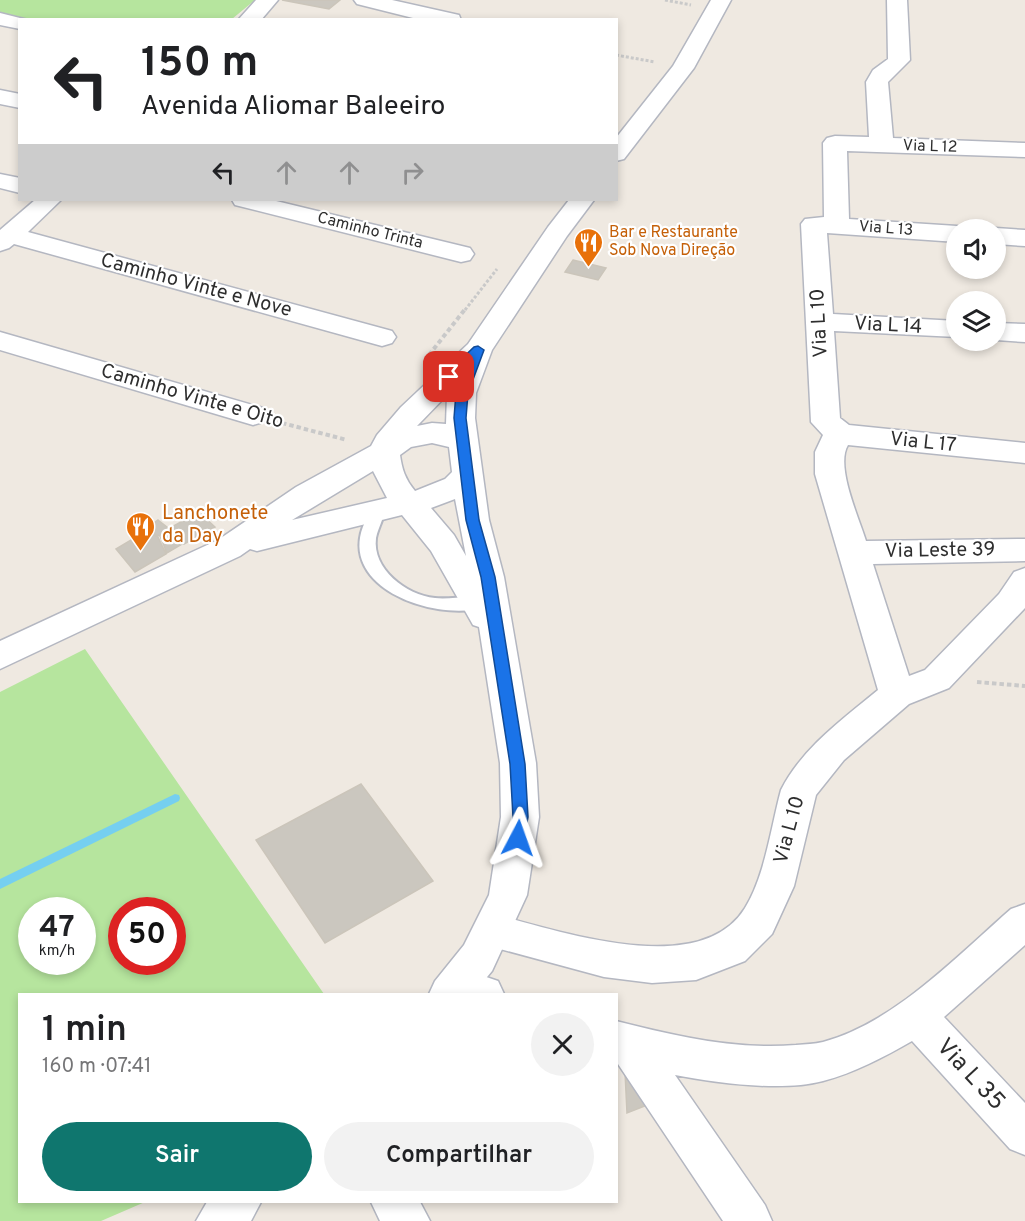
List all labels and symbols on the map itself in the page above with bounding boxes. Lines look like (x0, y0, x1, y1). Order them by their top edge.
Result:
street label: Via L 12 (902, 136, 958, 158)
street label: Caminho Trinta (315, 208, 425, 254)
street label: Via L 13 (858, 217, 914, 241)
place label: Bar e Restaurante Sob Nova Direção (609, 223, 738, 261)
restaurant icon: Bar e Restaurante Sob Nova Direção (572, 226, 604, 268)
street label: Caminho Vinte e Nove (97, 248, 295, 324)
street label: Via L 10 (805, 288, 835, 358)
street label: Via L 14 (853, 311, 923, 341)
pin (423, 351, 474, 402)
street label: Caminho Vinte e Oito (97, 358, 287, 436)
street label: Via L 17 (889, 427, 957, 459)
place label: Lanchonete da Day (162, 501, 268, 550)
restaurant icon: Lanchonete da Day (125, 510, 157, 552)
street label: Via Leste 39 (884, 537, 996, 565)
street label: Via L 10 (768, 793, 812, 867)
position arrow (486, 806, 550, 870)
speed limit sign: 50 (108, 897, 186, 975)
street label: Via L 35 (929, 1033, 1011, 1117)

